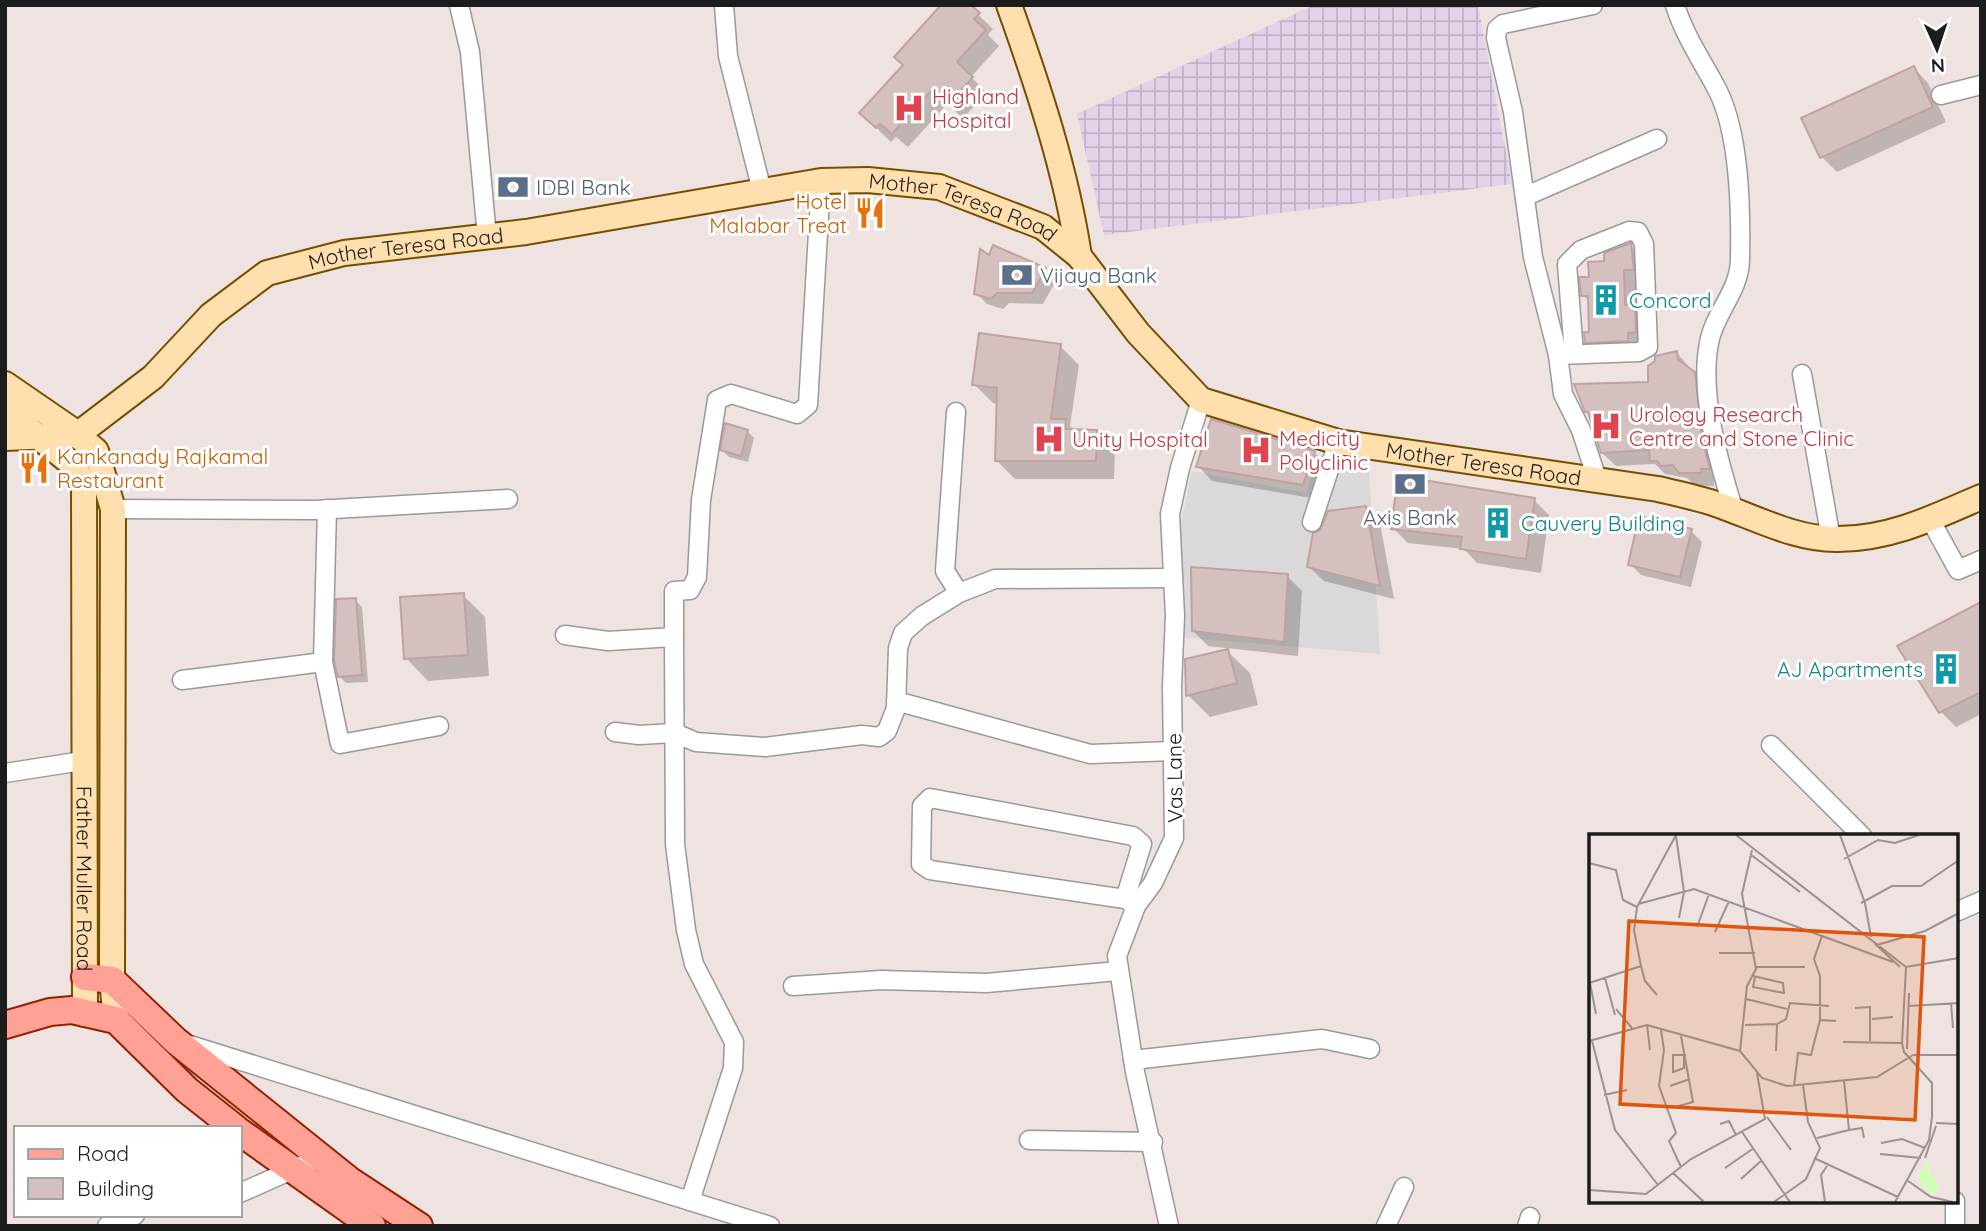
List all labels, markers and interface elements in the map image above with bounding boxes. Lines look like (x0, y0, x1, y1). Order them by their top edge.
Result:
north arrow (1902, 14, 1972, 84)
text: N (1930, 54, 1945, 78)
place label: Highland Hospital (932, 83, 1019, 133)
hospital icon: Highland Hospital (892, 91, 926, 125)
street label: Mother Teresa Road (868, 167, 1063, 247)
bank icon: IDBI Bank (496, 170, 530, 204)
place label: IDBI Bank (536, 174, 631, 200)
place label: Hotel Malabar Treat (709, 188, 847, 238)
restaurant icon: Hotel Malabar Treat (853, 196, 887, 230)
street label: Mother Teresa Road (305, 222, 505, 275)
bank icon: Vijaya Bank (1000, 258, 1034, 292)
place label: Vijaya Bank (1040, 262, 1157, 288)
building icon: Concord (1589, 283, 1623, 317)
place label: Concord (1629, 287, 1711, 313)
place label: Urology Research Centre and Stone Clinic (1629, 401, 1854, 451)
hospital icon: Urology Research Centre and Stone Clinic (1589, 409, 1623, 443)
hospital icon: Unity Hospital (1032, 422, 1066, 456)
place label: Medicity Polyclinic (1279, 425, 1368, 475)
place label: Unity Hospital (1072, 426, 1208, 452)
hospital icon: Medicity Polyclinic (1239, 433, 1273, 467)
street label: Mother Teresa Road (1384, 436, 1583, 491)
place label: Kankanady Rajkamal Restaurant (57, 443, 268, 493)
restaurant icon: Kankanady Rajkamal Restaurant (17, 451, 51, 485)
bank icon: Axis Bank (1393, 467, 1427, 501)
place label: Axis Bank (1363, 504, 1457, 530)
building icon: Cauvery Building (1481, 506, 1515, 540)
place label: Cauvery Building (1521, 510, 1685, 536)
building icon: AJ Apartments (1929, 652, 1963, 686)
place label: AJ Apartments (1777, 656, 1923, 682)
street label: Vas Lane (1160, 733, 1188, 823)
street label: Father Muller Road (72, 786, 98, 971)
inset map (1589, 834, 1958, 1203)
legend (14, 1126, 242, 1217)
text: Road (77, 1140, 129, 1166)
text: Building (77, 1175, 154, 1201)

